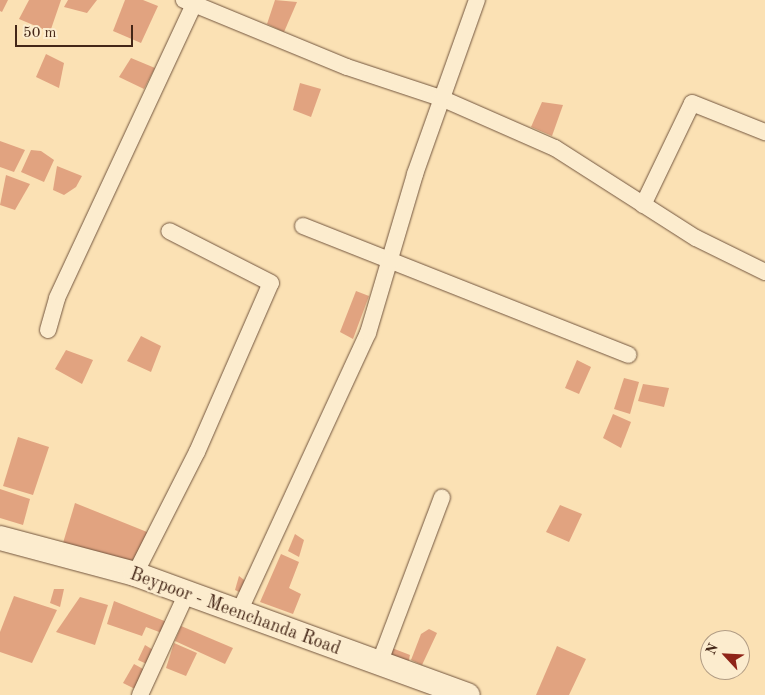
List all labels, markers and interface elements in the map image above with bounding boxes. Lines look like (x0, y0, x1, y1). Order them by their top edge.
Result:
scale bar (18, 15, 135, 47)
text: 50 m (23, 26, 57, 41)
street label: Beypoor - Meenchanda Road (127, 564, 343, 660)
north arrow (700, 630, 750, 680)
text: N (704, 641, 721, 657)

